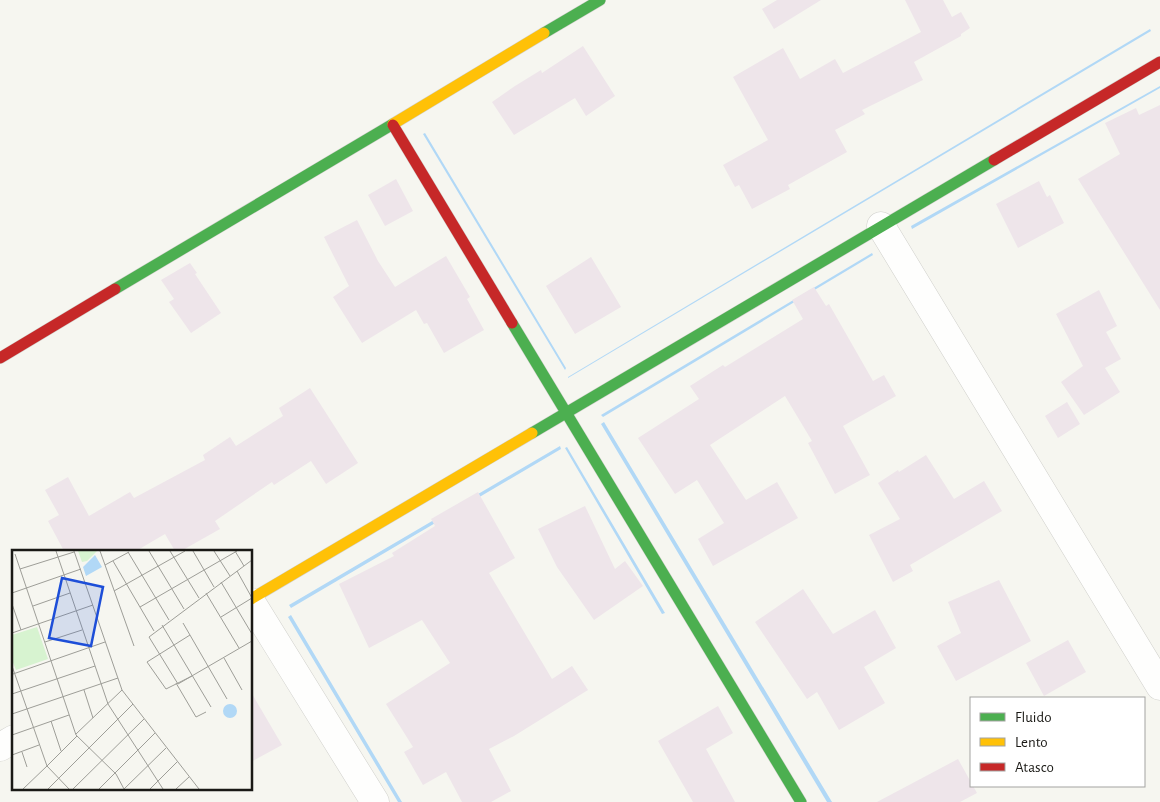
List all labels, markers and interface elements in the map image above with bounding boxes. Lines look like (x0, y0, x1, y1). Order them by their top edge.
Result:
inset map (12, 550, 252, 790)
legend (970, 697, 1145, 787)
text: Fluido (1015, 710, 1052, 725)
text: Lento (1015, 735, 1048, 750)
text: Atasco (1015, 760, 1054, 775)

